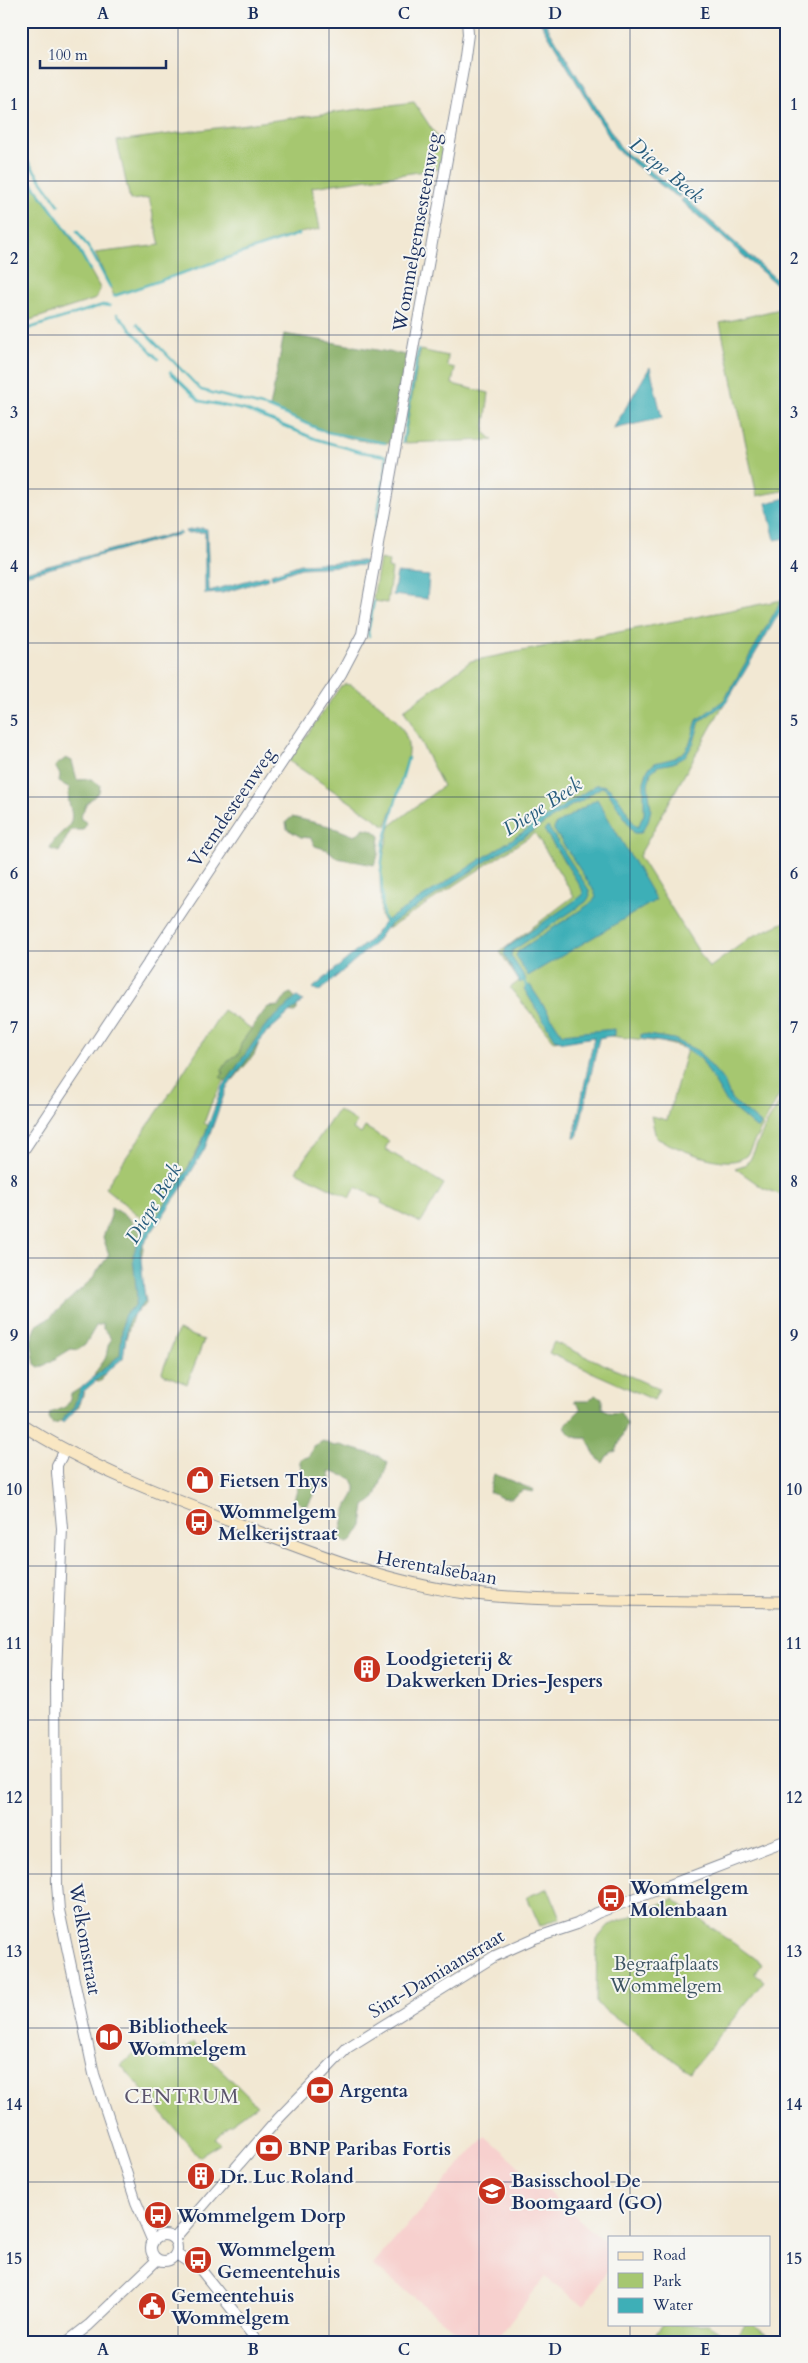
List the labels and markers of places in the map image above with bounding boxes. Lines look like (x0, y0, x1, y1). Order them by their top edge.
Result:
shop icon: Fietsen Thys (185, 1465, 215, 1495)
place label: Fietsen Thys (219, 1468, 328, 1494)
place label: Wommelgem Melkerijstraat (217, 1499, 338, 1547)
bus stop icon: Wommelgem Melkerijstraat (184, 1507, 214, 1537)
place label: Loodgieterij & Dakwerken Dries-Jespers (386, 1646, 603, 1694)
building icon: Loodgieterij & Dakwerken Dries-Jespers (352, 1654, 382, 1684)
place label: Wommelgem Molenbaan (629, 1875, 749, 1923)
bus stop icon: Wommelgem Molenbaan (596, 1883, 626, 1913)
place label: Bibliotheek Wommelgem (127, 2014, 247, 2062)
library icon: Bibliotheek Wommelgem (94, 2022, 124, 2052)
bank icon: Argenta (305, 2075, 335, 2105)
place label: Argenta (339, 2078, 409, 2104)
bank icon: BNP Paribas Fortis (254, 2133, 284, 2163)
place label: BNP Paribas Fortis (288, 2136, 451, 2162)
building icon: Dr. Luc Roland (186, 2161, 216, 2191)
place label: Dr. Luc Roland (220, 2164, 354, 2190)
place label: Basisschool De Boomgaard (GO) (511, 2168, 663, 2216)
school or university icon: Basisschool De Boomgaard (GO) (477, 2176, 507, 2206)
bus stop icon: Wommelgem Dorp (143, 2200, 173, 2230)
place label: Wommelgem Dorp (176, 2203, 346, 2229)
place label: Wommelgem Gemeentehuis (216, 2237, 340, 2285)
bus stop icon: Wommelgem Gemeentehuis (183, 2245, 213, 2275)
place label: Gemeentehuis Wommelgem (170, 2283, 294, 2331)
public building icon: Gemeentehuis Wommelgem (137, 2291, 167, 2321)

